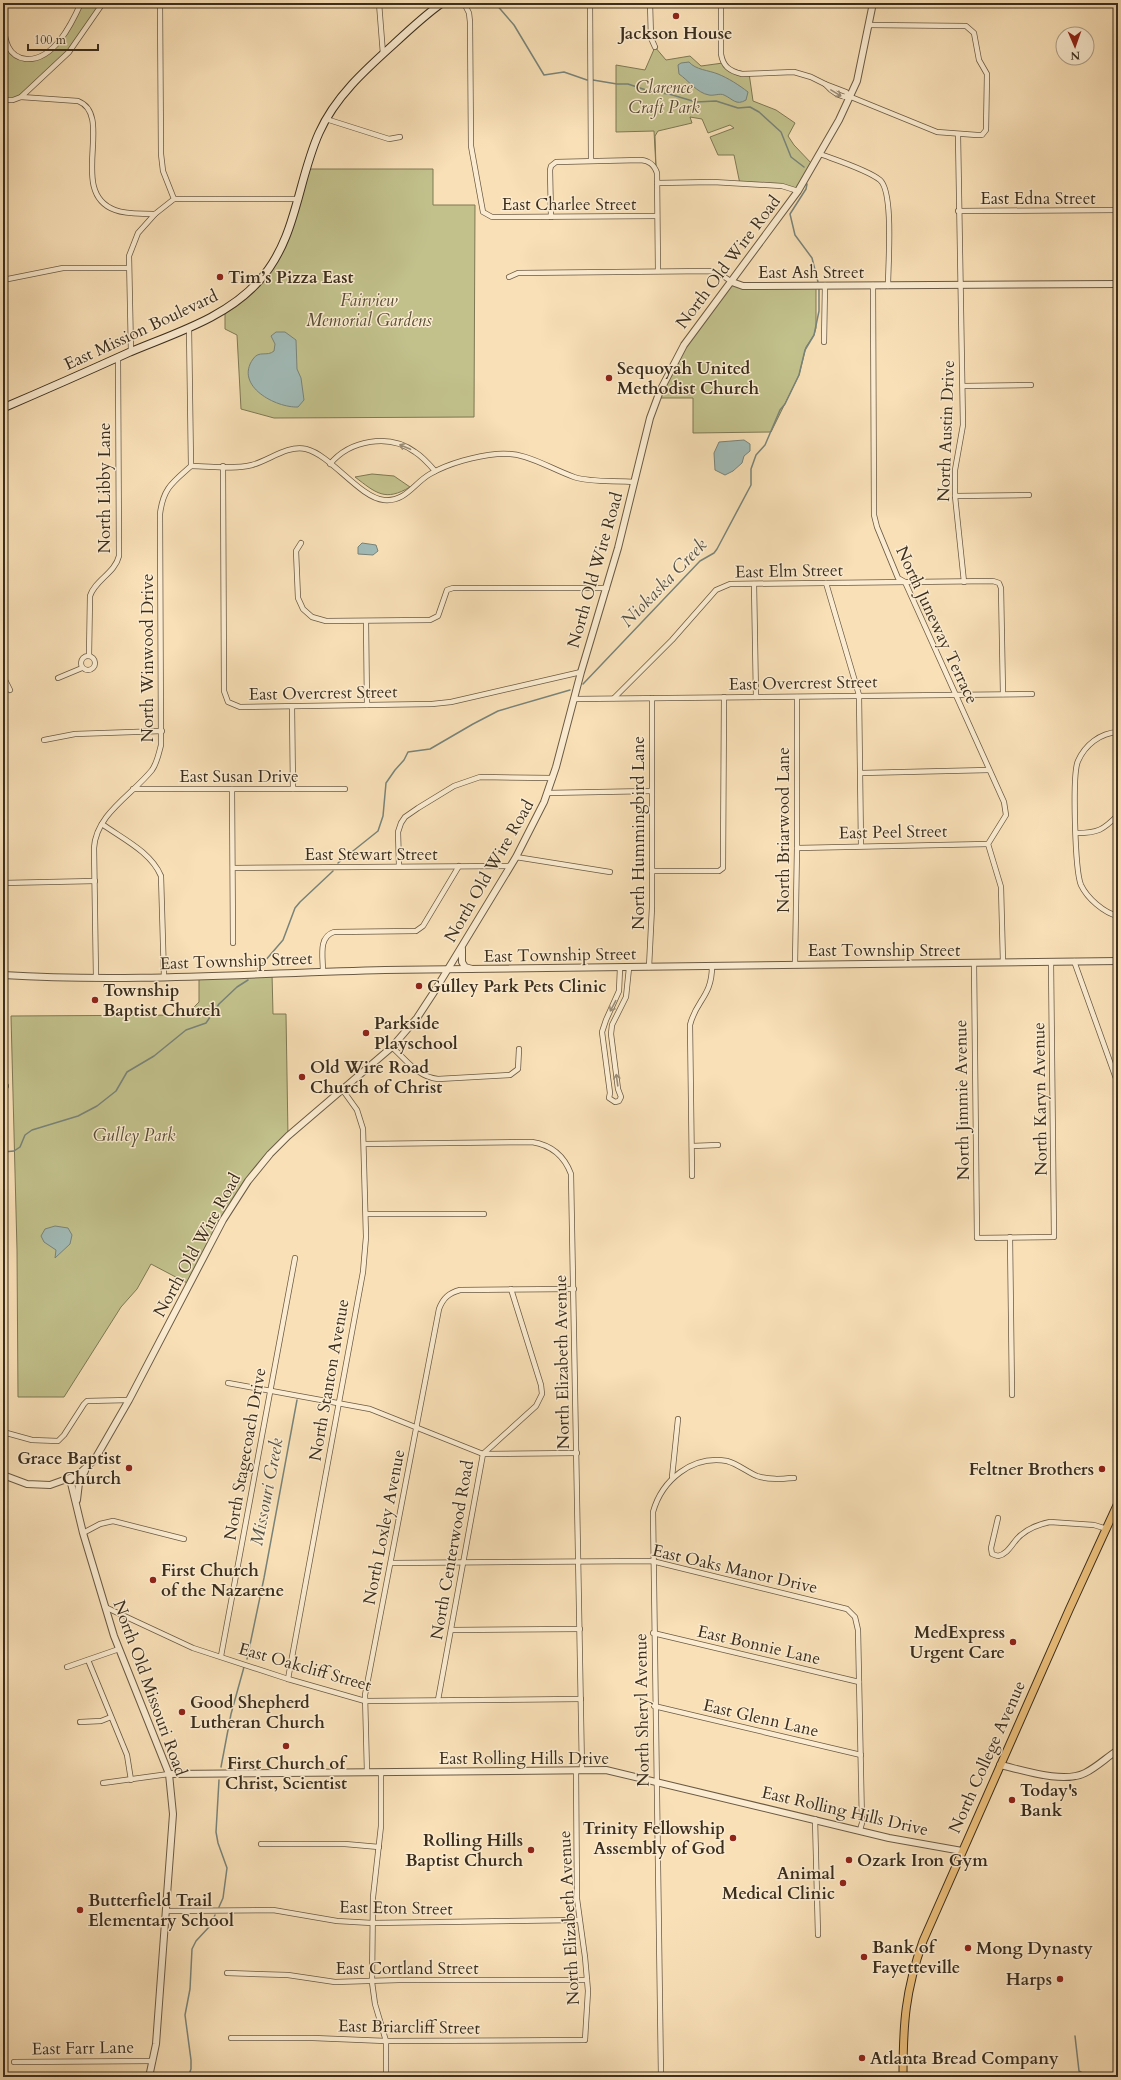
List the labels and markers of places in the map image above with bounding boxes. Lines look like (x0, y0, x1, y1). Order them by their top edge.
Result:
marker: Jackson House (671, 11, 681, 21)
place label: Jackson House (616, 22, 733, 45)
place label: Tim’s Pizza East (228, 266, 354, 289)
marker: Tim’s Pizza East (215, 272, 225, 282)
place label: Sequoyah United Methodist Church (617, 357, 759, 400)
marker: Sequoyah United Methodist Church (604, 373, 614, 383)
place label: Gulley Park Pets Clinic (427, 975, 607, 998)
place label: Township Baptist Church (103, 979, 221, 1022)
marker: Gulley Park Pets Clinic (414, 981, 424, 991)
marker: Township Baptist Church (90, 995, 100, 1005)
place label: Parkside Playschool (374, 1012, 458, 1055)
marker: Parkside Playschool (361, 1028, 371, 1038)
place label: Old Wire Road Church of Christ (310, 1056, 442, 1099)
marker: Old Wire Road Church of Christ (297, 1072, 307, 1082)
place label: Grace Baptist Church (17, 1447, 121, 1490)
place label: Feltner Brothers (969, 1458, 1094, 1481)
marker: Grace Baptist Church (124, 1463, 134, 1473)
marker: Feltner Brothers (1097, 1464, 1107, 1474)
place label: First Church of the Nazarene (161, 1559, 284, 1602)
marker: First Church of the Nazarene (148, 1575, 158, 1585)
place label: MedExpress Urgent Care (910, 1621, 1005, 1664)
marker: MedExpress Urgent Care (1008, 1637, 1018, 1647)
place label: Good Shepherd Lutheran Church (190, 1691, 325, 1734)
marker: Good Shepherd Lutheran Church (177, 1707, 187, 1717)
marker: First Church of Christ, Scientist (281, 1741, 291, 1751)
place label: First Church of Christ, Scientist (225, 1752, 348, 1795)
place label: Today's Bank (1020, 1779, 1078, 1822)
marker: Today's Bank (1007, 1795, 1017, 1805)
place label: Trinity Fellowship Assembly of God (583, 1817, 725, 1860)
place label: Rolling Hills Baptist Church (405, 1829, 523, 1872)
marker: Trinity Fellowship Assembly of God (728, 1833, 738, 1843)
marker: Rolling Hills Baptist Church (526, 1845, 536, 1855)
place label: Ozark Iron Gym (857, 1849, 988, 1872)
marker: Ozark Iron Gym (844, 1855, 854, 1865)
place label: Animal Medical Clinic (722, 1862, 835, 1905)
marker: Animal Medical Clinic (838, 1878, 848, 1888)
place label: Butterfield Trail Elementary School (88, 1889, 234, 1932)
marker: Butterfield Trail Elementary School (75, 1905, 85, 1915)
place label: Bank of Fayetteville (872, 1936, 960, 1979)
place label: Mong Dynasty (976, 1937, 1093, 1960)
marker: Mong Dynasty (963, 1943, 973, 1953)
marker: Bank of Fayetteville (859, 1952, 869, 1962)
place label: Harps (1006, 1968, 1052, 1991)
marker: Harps (1055, 1974, 1065, 1984)
place label: Atlanta Bread Company (870, 2047, 1059, 2070)
marker: Atlanta Bread Company (857, 2053, 867, 2063)

